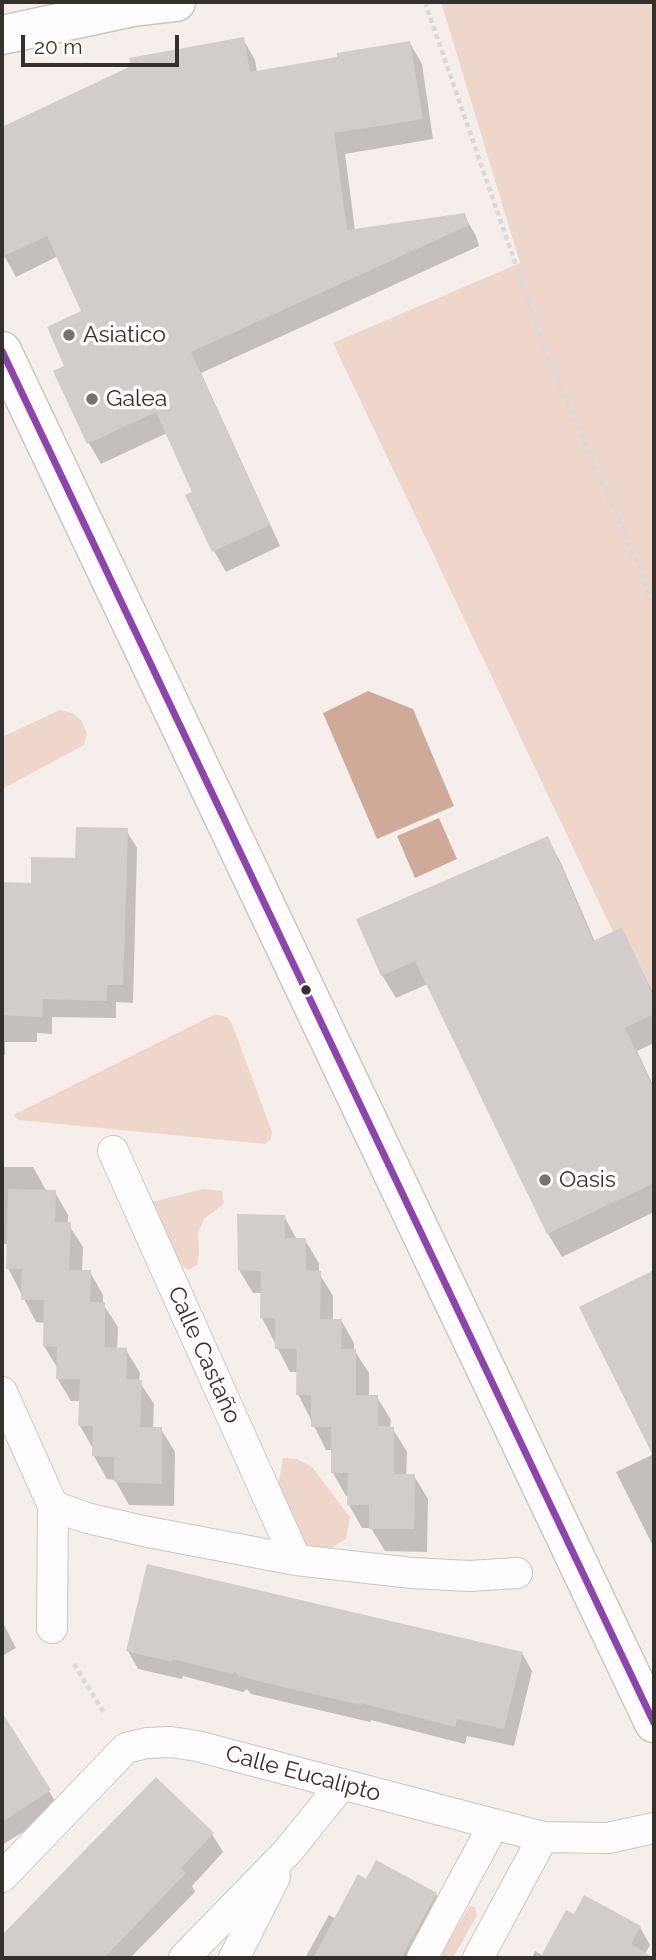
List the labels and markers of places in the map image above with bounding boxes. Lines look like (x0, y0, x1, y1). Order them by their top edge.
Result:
place label: Asiatico (83, 321, 166, 349)
marker: Asiatico (61, 327, 77, 343)
place label: Galea (106, 385, 167, 413)
marker: Galea (84, 391, 100, 407)
unlabelled marker (299, 983, 313, 997)
place label: Oasis (559, 1166, 616, 1194)
marker: Oasis (537, 1172, 553, 1188)

